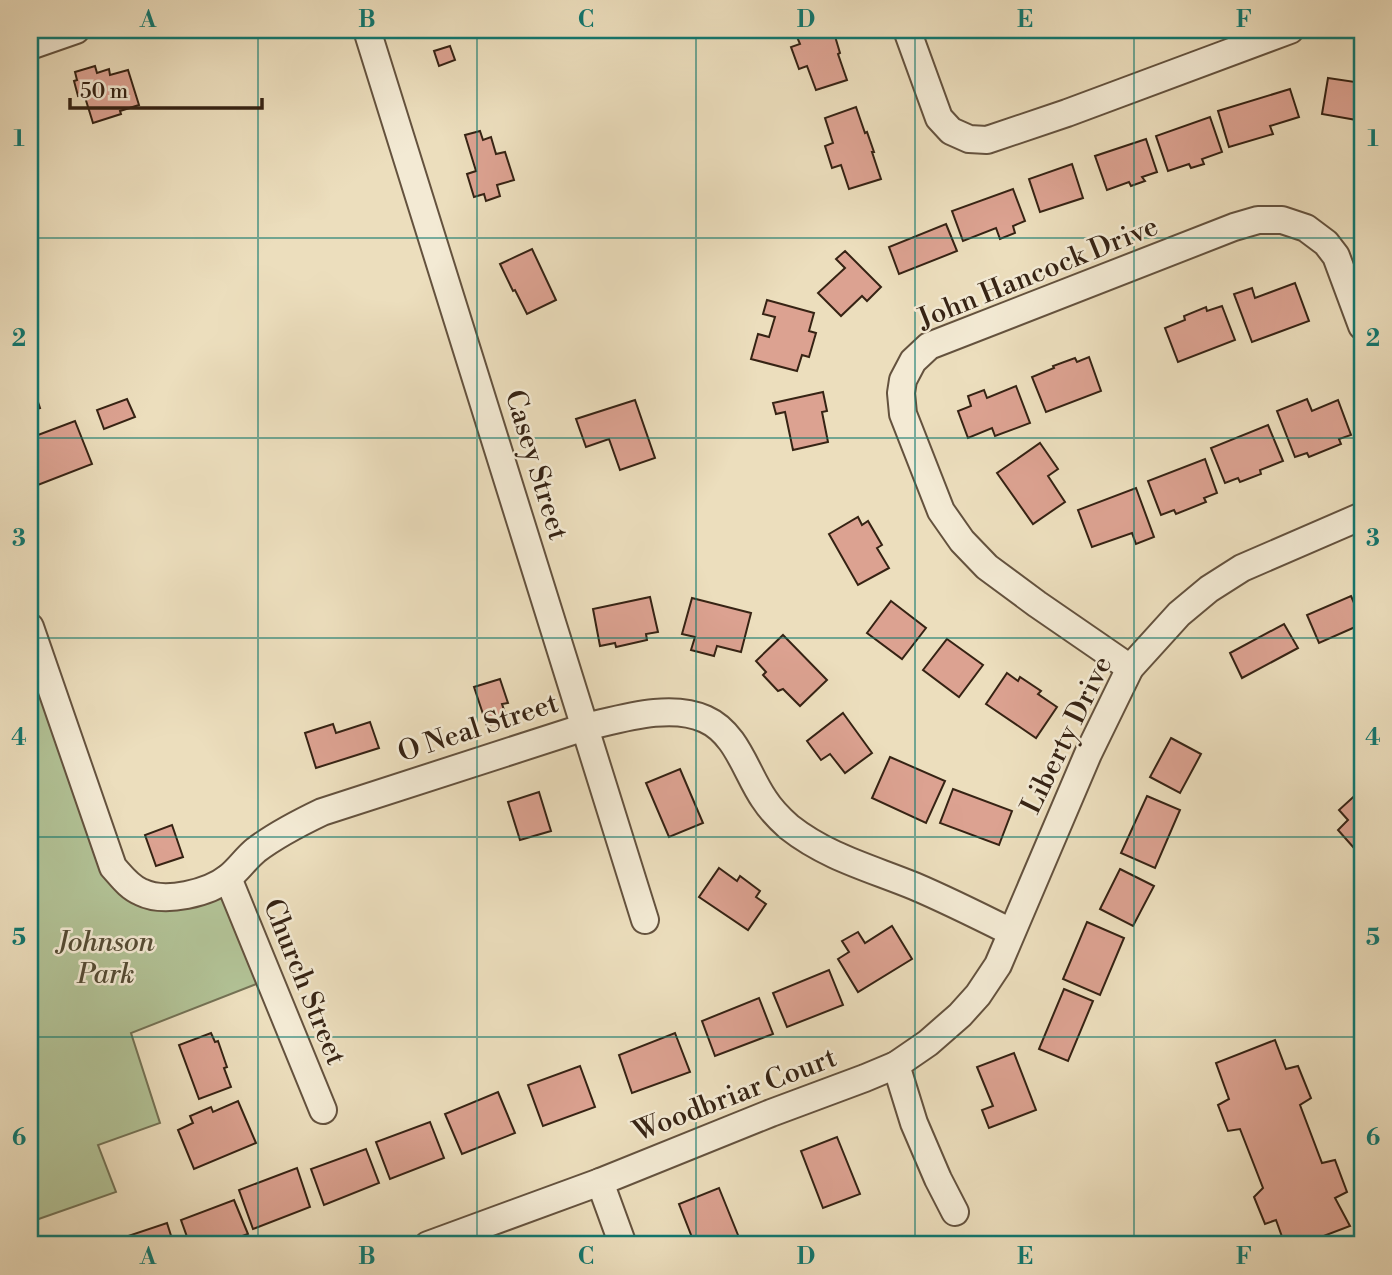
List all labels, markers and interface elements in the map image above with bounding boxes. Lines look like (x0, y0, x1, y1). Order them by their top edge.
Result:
text: A (139, 6, 157, 34)
text: B (358, 6, 376, 34)
text: C (578, 6, 594, 34)
text: D (797, 6, 815, 34)
text: E (1017, 6, 1033, 34)
text: F (1236, 6, 1252, 34)
scale bar (70, 66, 262, 110)
text: 50 m (80, 79, 128, 105)
text: 1 (13, 125, 25, 153)
text: 1 (1367, 125, 1379, 153)
street label: John Hancock Drive (912, 209, 1163, 338)
text: 2 (12, 325, 26, 353)
text: 2 (1366, 325, 1380, 353)
street label: Casey Street (497, 386, 575, 544)
text: 3 (12, 525, 26, 553)
text: 3 (1366, 525, 1380, 553)
street label: Liberty Drive (1014, 650, 1120, 820)
street label: O Neal Street (393, 686, 563, 770)
text: 4 (11, 724, 27, 752)
text: 4 (1365, 724, 1381, 752)
street label: Church Street (255, 894, 353, 1070)
text: 5 (12, 924, 26, 952)
text: 5 (1366, 924, 1380, 952)
park label: Johnson Park (55, 925, 155, 992)
street label: Woodbriar Court (628, 1040, 841, 1150)
text: 6 (12, 1124, 26, 1152)
text: 6 (1366, 1124, 1380, 1152)
text: A (139, 1243, 157, 1271)
text: B (358, 1243, 376, 1271)
text: C (578, 1243, 594, 1271)
text: D (797, 1243, 815, 1271)
text: E (1017, 1243, 1033, 1271)
text: F (1236, 1243, 1252, 1271)

